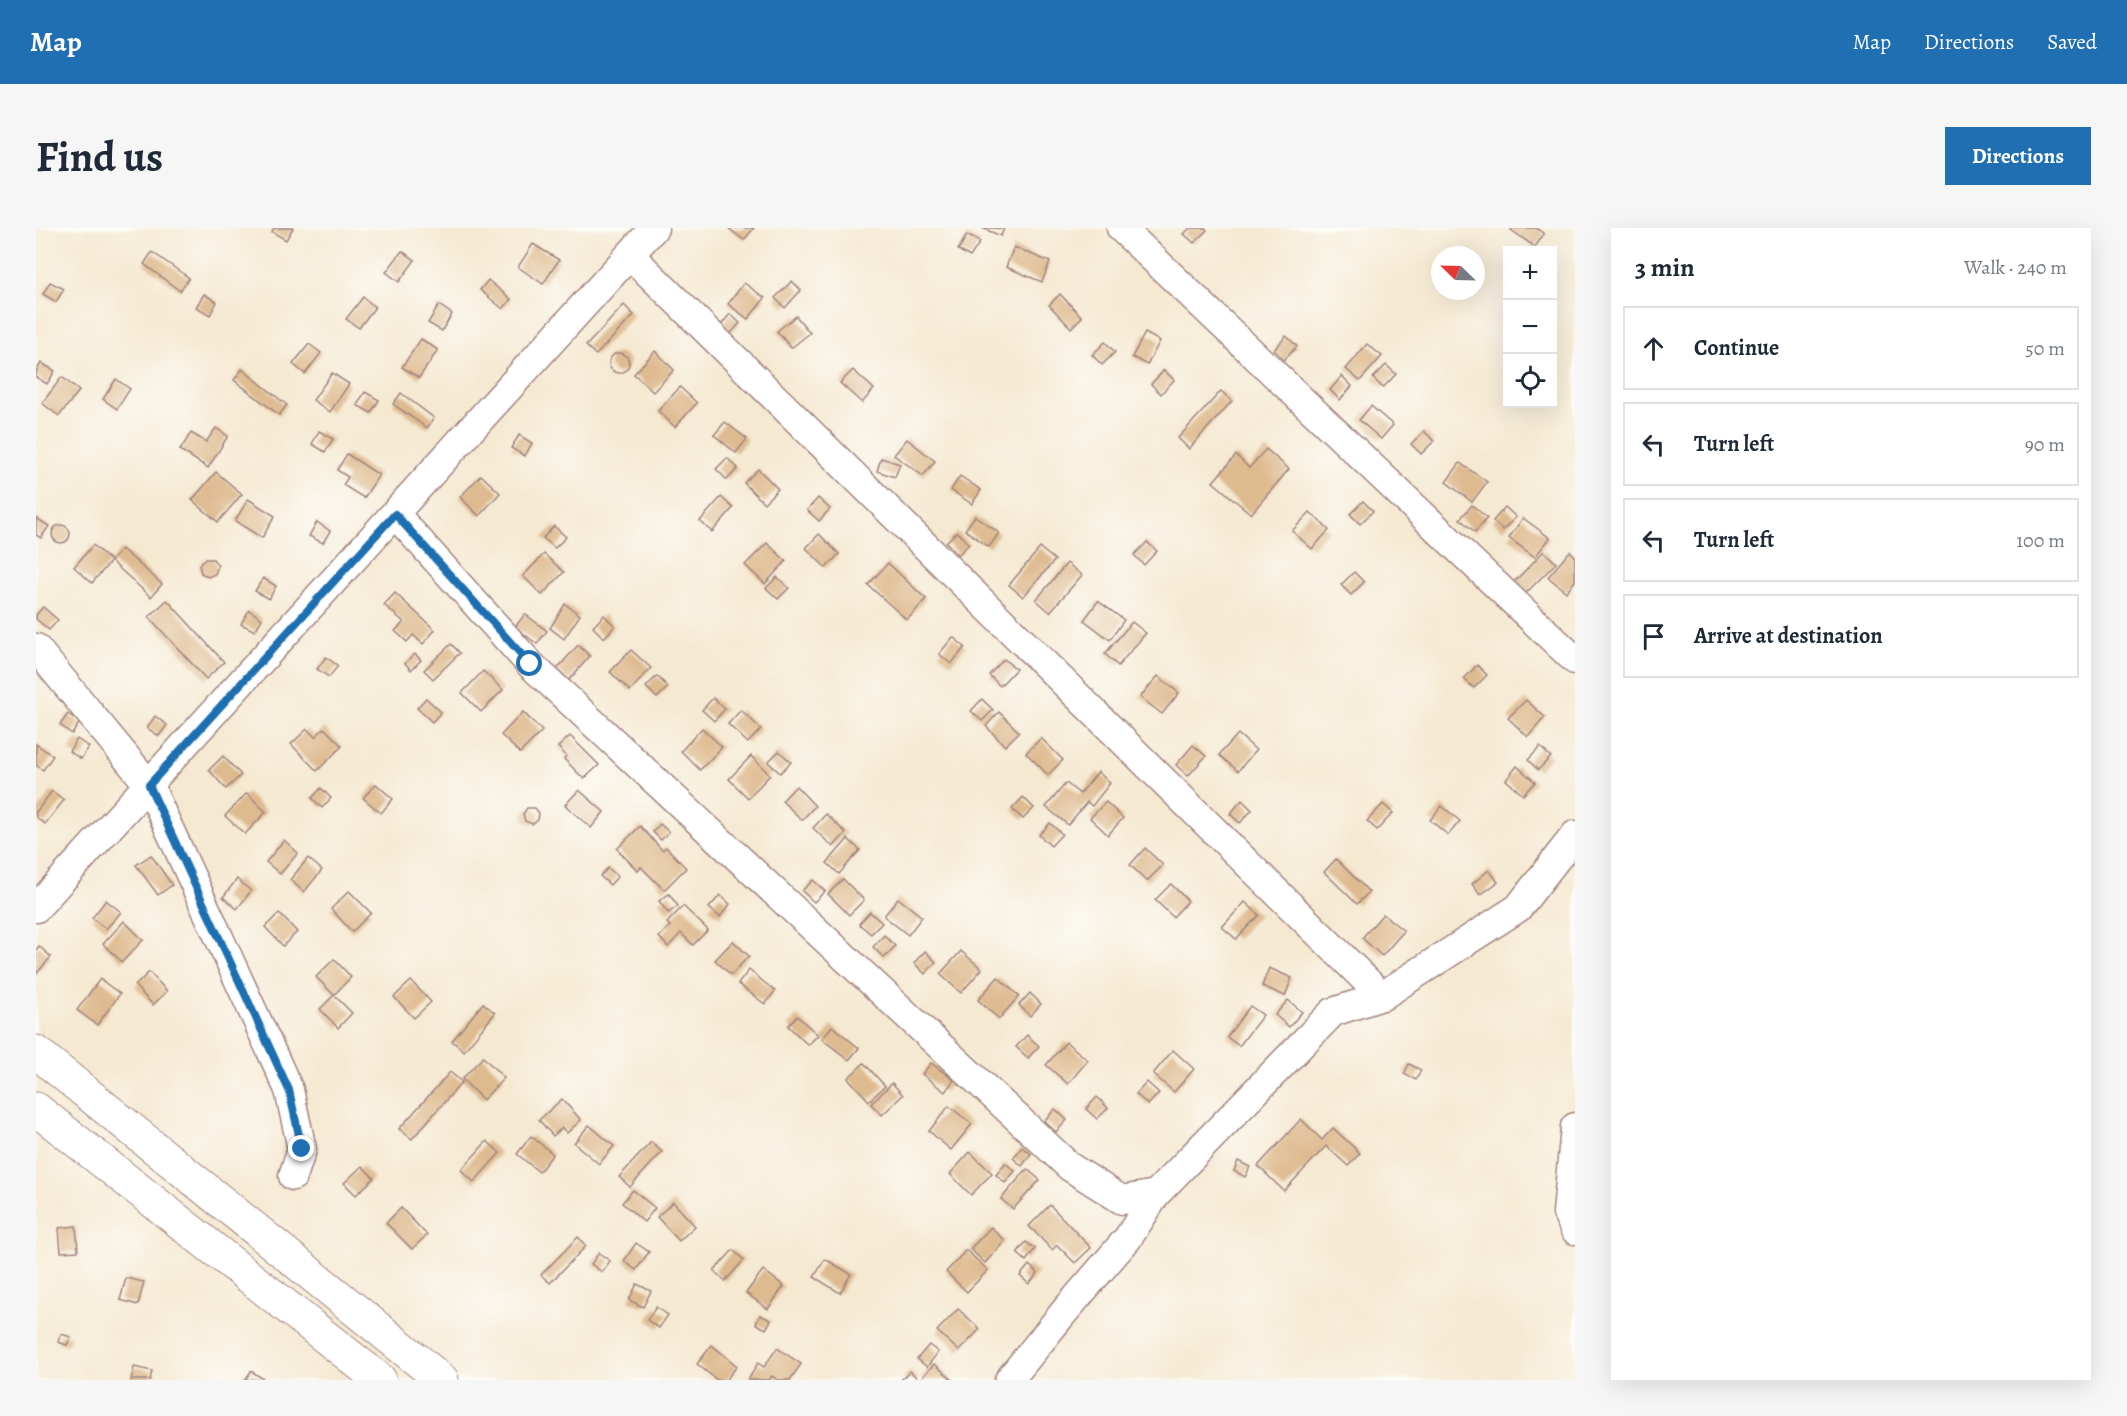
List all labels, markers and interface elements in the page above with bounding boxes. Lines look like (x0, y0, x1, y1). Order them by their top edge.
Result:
text: Map (30, 23, 82, 61)
text: Map (1853, 28, 1891, 56)
text: Directions (1924, 28, 2014, 56)
text: Saved (2047, 28, 2097, 56)
button: Directions (1945, 127, 2091, 185)
text: Find us (36, 128, 163, 185)
north arrow (1431, 246, 1485, 300)
map controls (1503, 246, 1557, 408)
button: + (1503, 246, 1557, 300)
text: 3 min (1635, 250, 1695, 285)
text: Walk · 240 m (1964, 254, 2067, 281)
button: − (1503, 300, 1557, 354)
icon: ahead (1637, 332, 1670, 365)
text: Continue (1694, 333, 1779, 363)
text: 50 m (2025, 335, 2065, 362)
button: locate (1503, 354, 1557, 408)
icon: left (1637, 428, 1670, 461)
text: Turn left (1694, 429, 1774, 459)
text: 90 m (2025, 431, 2065, 458)
icon: left (1637, 524, 1670, 557)
text: Turn left (1694, 525, 1774, 555)
text: 100 m (2016, 527, 2065, 554)
icon: arrive (1637, 620, 1670, 653)
text: Arrive at destination (1694, 621, 1883, 651)
route start (516, 650, 542, 676)
route end (288, 1135, 314, 1161)

